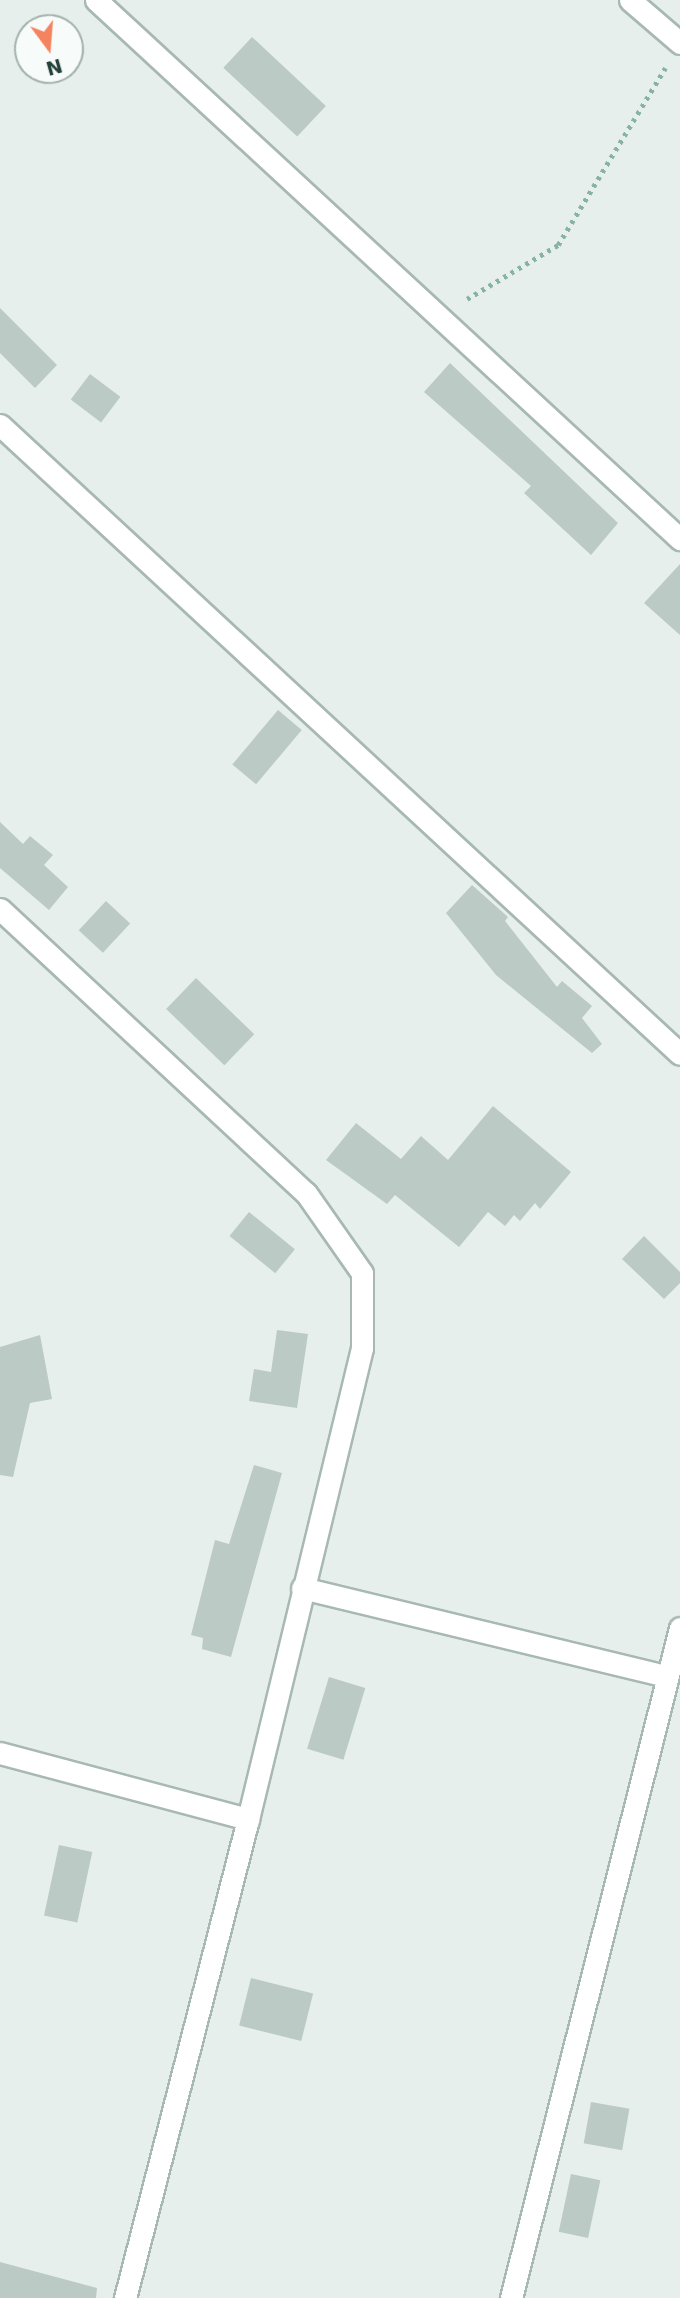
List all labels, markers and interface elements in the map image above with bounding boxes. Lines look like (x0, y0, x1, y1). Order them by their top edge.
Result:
north arrow (14, 14, 84, 84)
text: N (44, 54, 65, 80)

